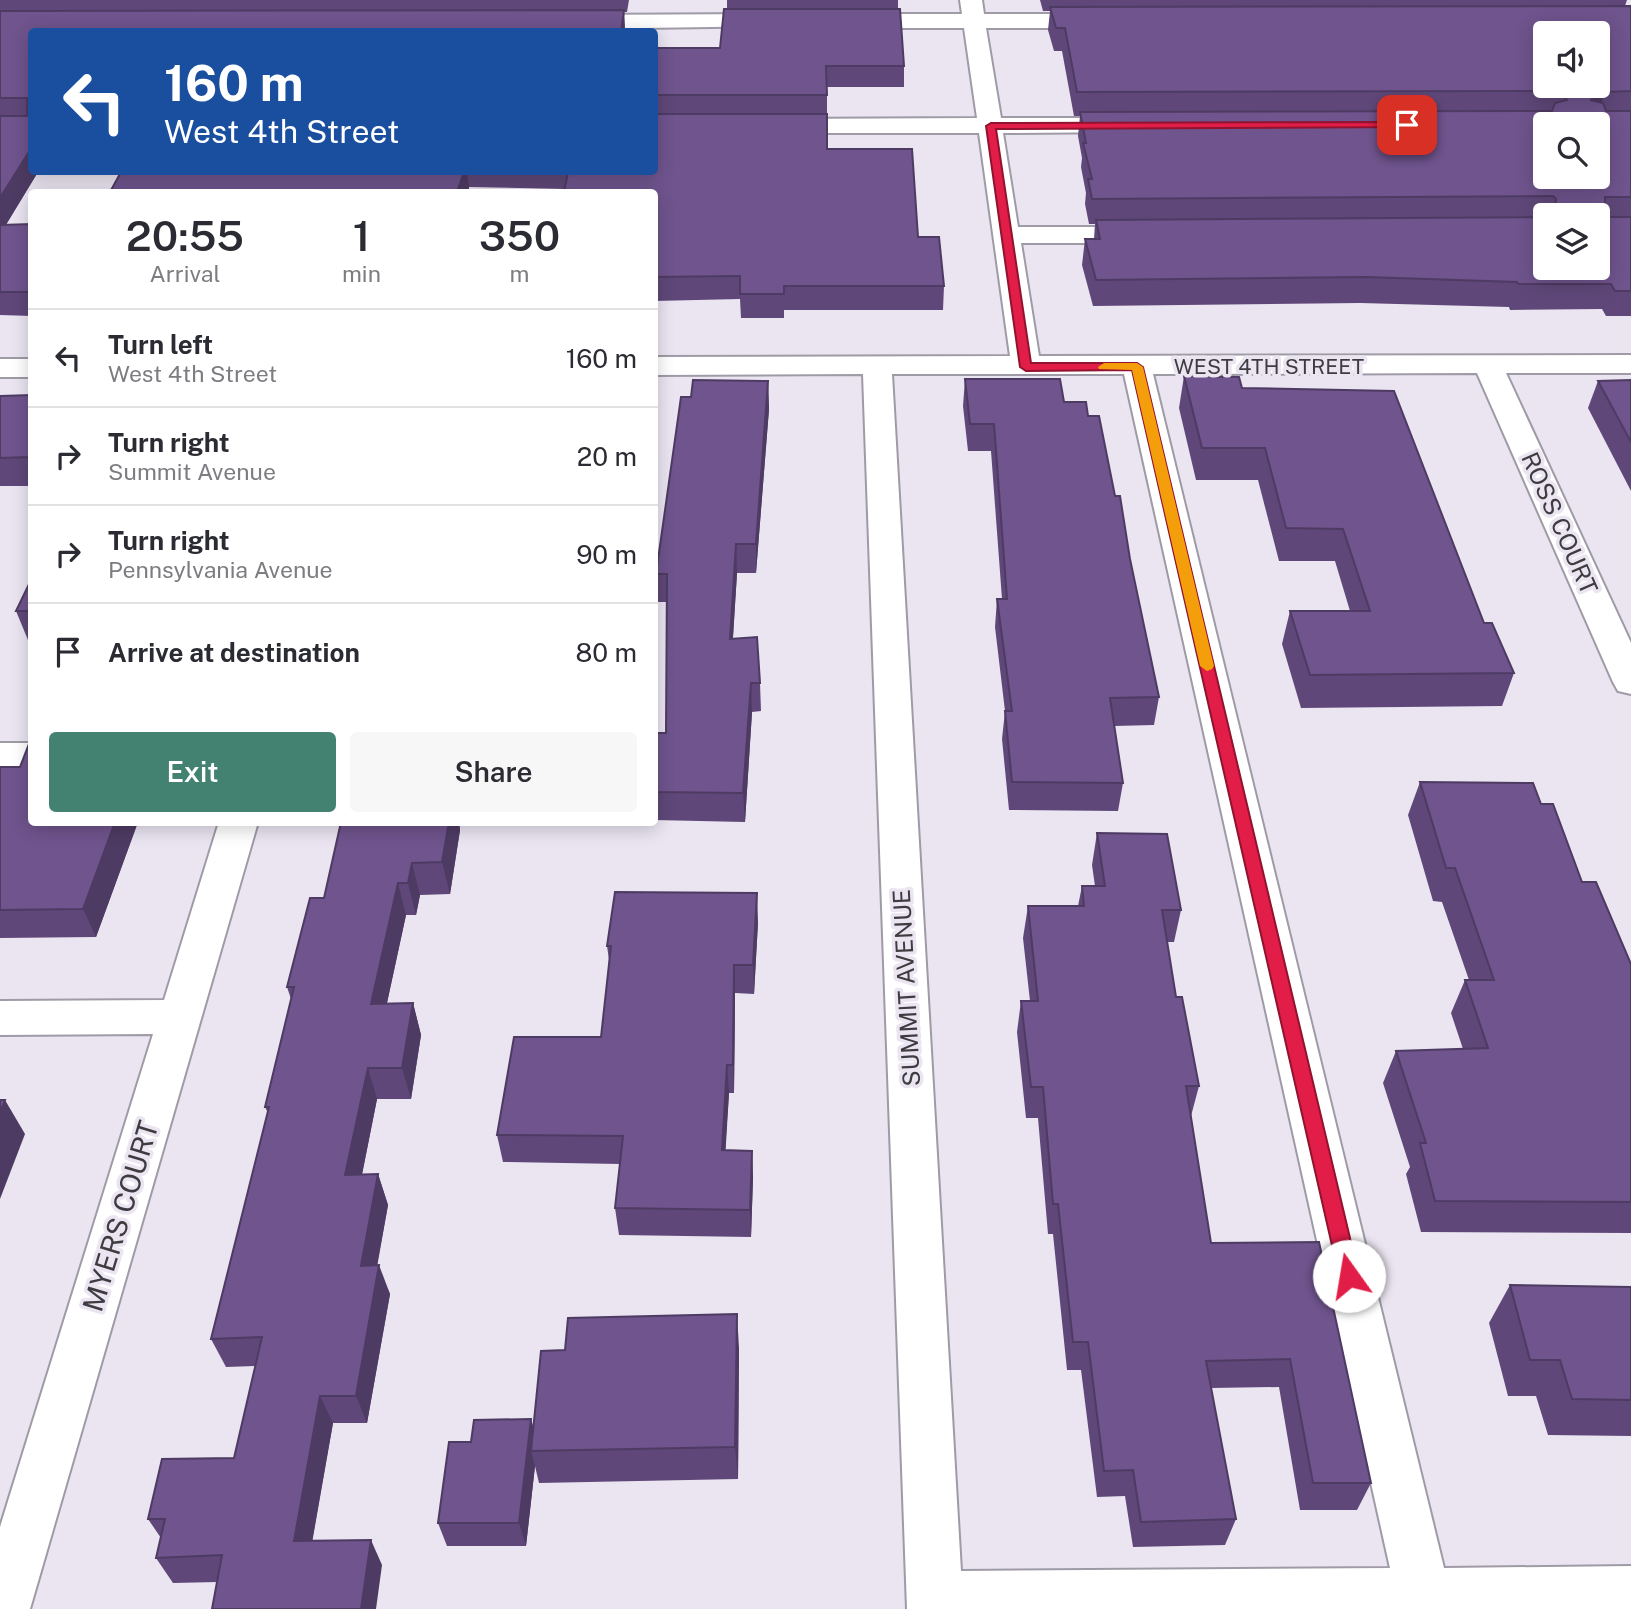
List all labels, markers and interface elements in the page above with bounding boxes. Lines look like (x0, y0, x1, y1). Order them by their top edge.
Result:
map controls (1533, 21, 1610, 280)
button: sound (1533, 21, 1610, 98)
text: 160 m (164, 54, 304, 112)
icon: left (49, 56, 140, 147)
pin (1377, 95, 1437, 155)
icon: arrive (1388, 106, 1426, 144)
button: search (1533, 112, 1610, 189)
text: West 4th Street (164, 113, 399, 150)
button: layers (1533, 203, 1610, 280)
text: 20:55 (126, 211, 244, 260)
text: 1 (353, 211, 370, 260)
text: 350 (479, 211, 560, 260)
text: Arrival (149, 260, 220, 287)
text: min (342, 260, 381, 287)
text: m (510, 260, 529, 287)
text: Turn left (108, 329, 213, 360)
icon: left (49, 339, 87, 377)
text: 160 m (566, 343, 637, 374)
street label: WEST 4TH STREET (1174, 354, 1364, 379)
text: West 4th Street (108, 360, 277, 387)
text: Turn right (108, 427, 230, 458)
icon: right (49, 437, 87, 475)
text: 20 m (577, 441, 637, 472)
street label: ROSS COURT (1516, 448, 1604, 598)
text: Summit Avenue (108, 458, 276, 485)
text: Turn right (108, 525, 230, 556)
icon: right (49, 535, 87, 573)
text: 90 m (576, 539, 637, 570)
text: Pennsylvania Avenue (108, 556, 333, 583)
icon: arrive (49, 633, 87, 671)
text: Arrive at destination (108, 637, 360, 668)
text: 80 m (576, 637, 637, 668)
button: Exit (49, 732, 336, 812)
button: Share (350, 732, 637, 812)
street label: SUMMIT AVENUE (887, 889, 925, 1087)
street label: MYERS COURT (75, 1117, 165, 1315)
position arrow (1312, 1239, 1386, 1313)

